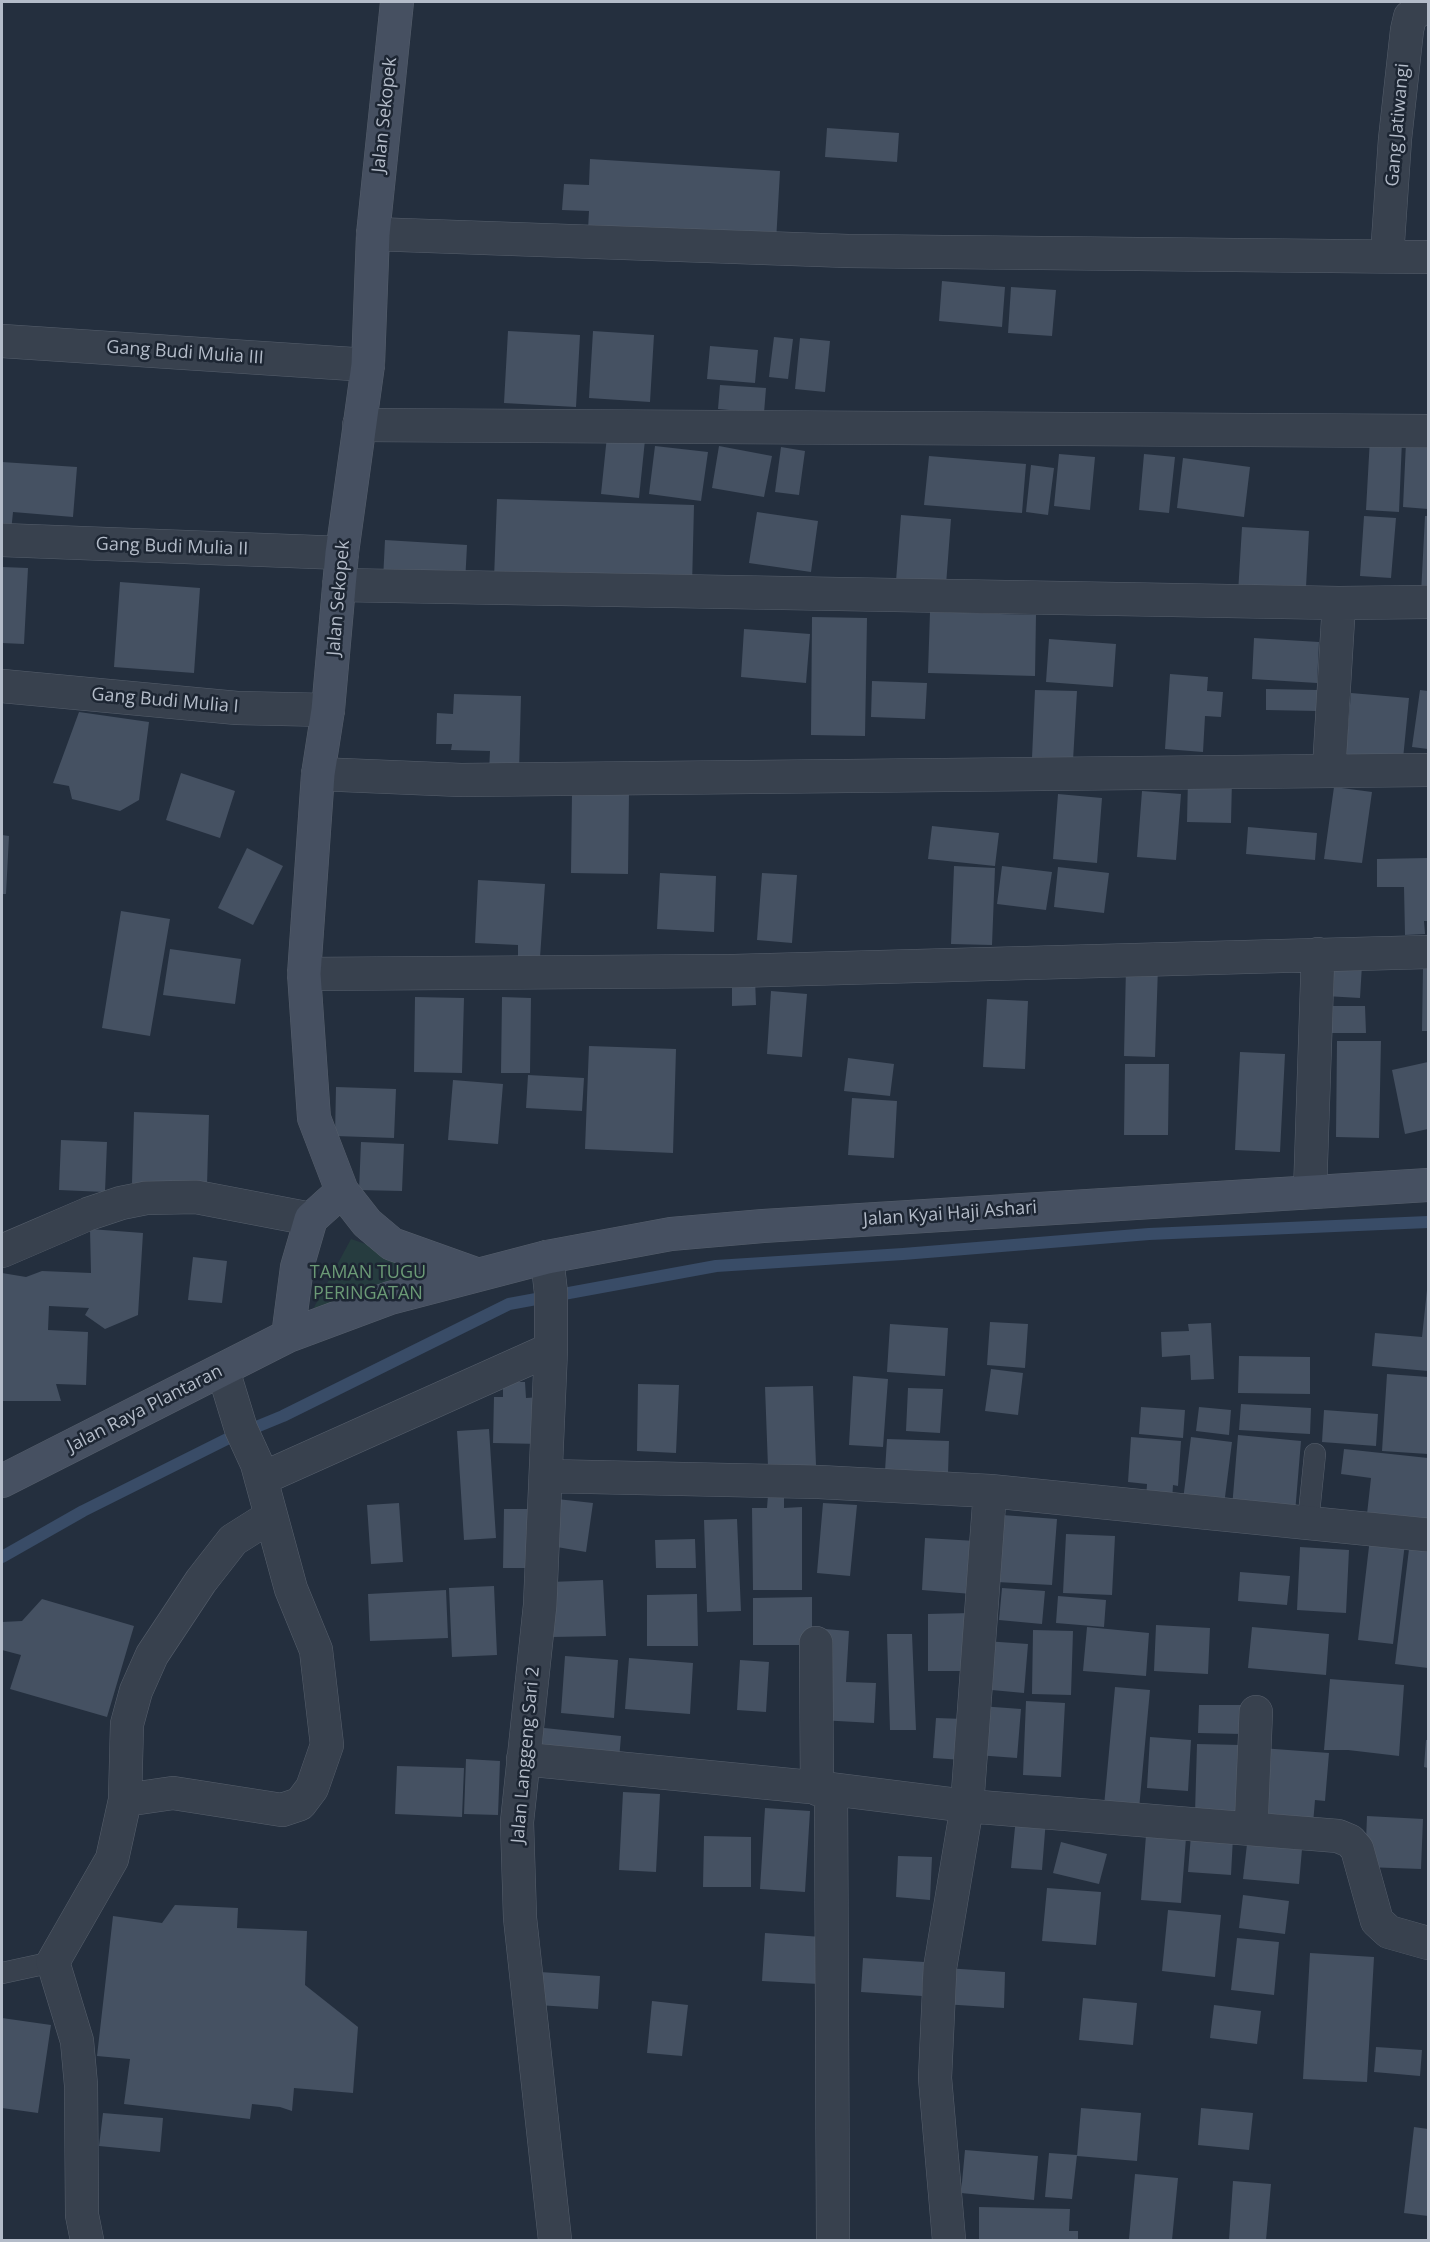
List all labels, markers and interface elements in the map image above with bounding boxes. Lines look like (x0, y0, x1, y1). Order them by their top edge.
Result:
street label: Jalan Sekopek (368, 56, 402, 174)
street label: Gang Jatiwangi (1382, 62, 1414, 188)
street label: Gang Budi Mulia III (106, 337, 264, 369)
street label: Gang Budi Mulia II (95, 534, 249, 560)
street label: Jalan Sekopek (323, 539, 355, 657)
street label: Gang Budi Mulia I (91, 684, 239, 718)
street label: Jalan Kyai Haji Ashari (862, 1197, 1038, 1231)
park label: TAMAN TUGU PERINGATAN (310, 1262, 426, 1304)
street label: Jalan Raya Plantaran (64, 1361, 226, 1457)
street label: Jalan Langgeng Sari 2 (508, 1666, 544, 1844)

